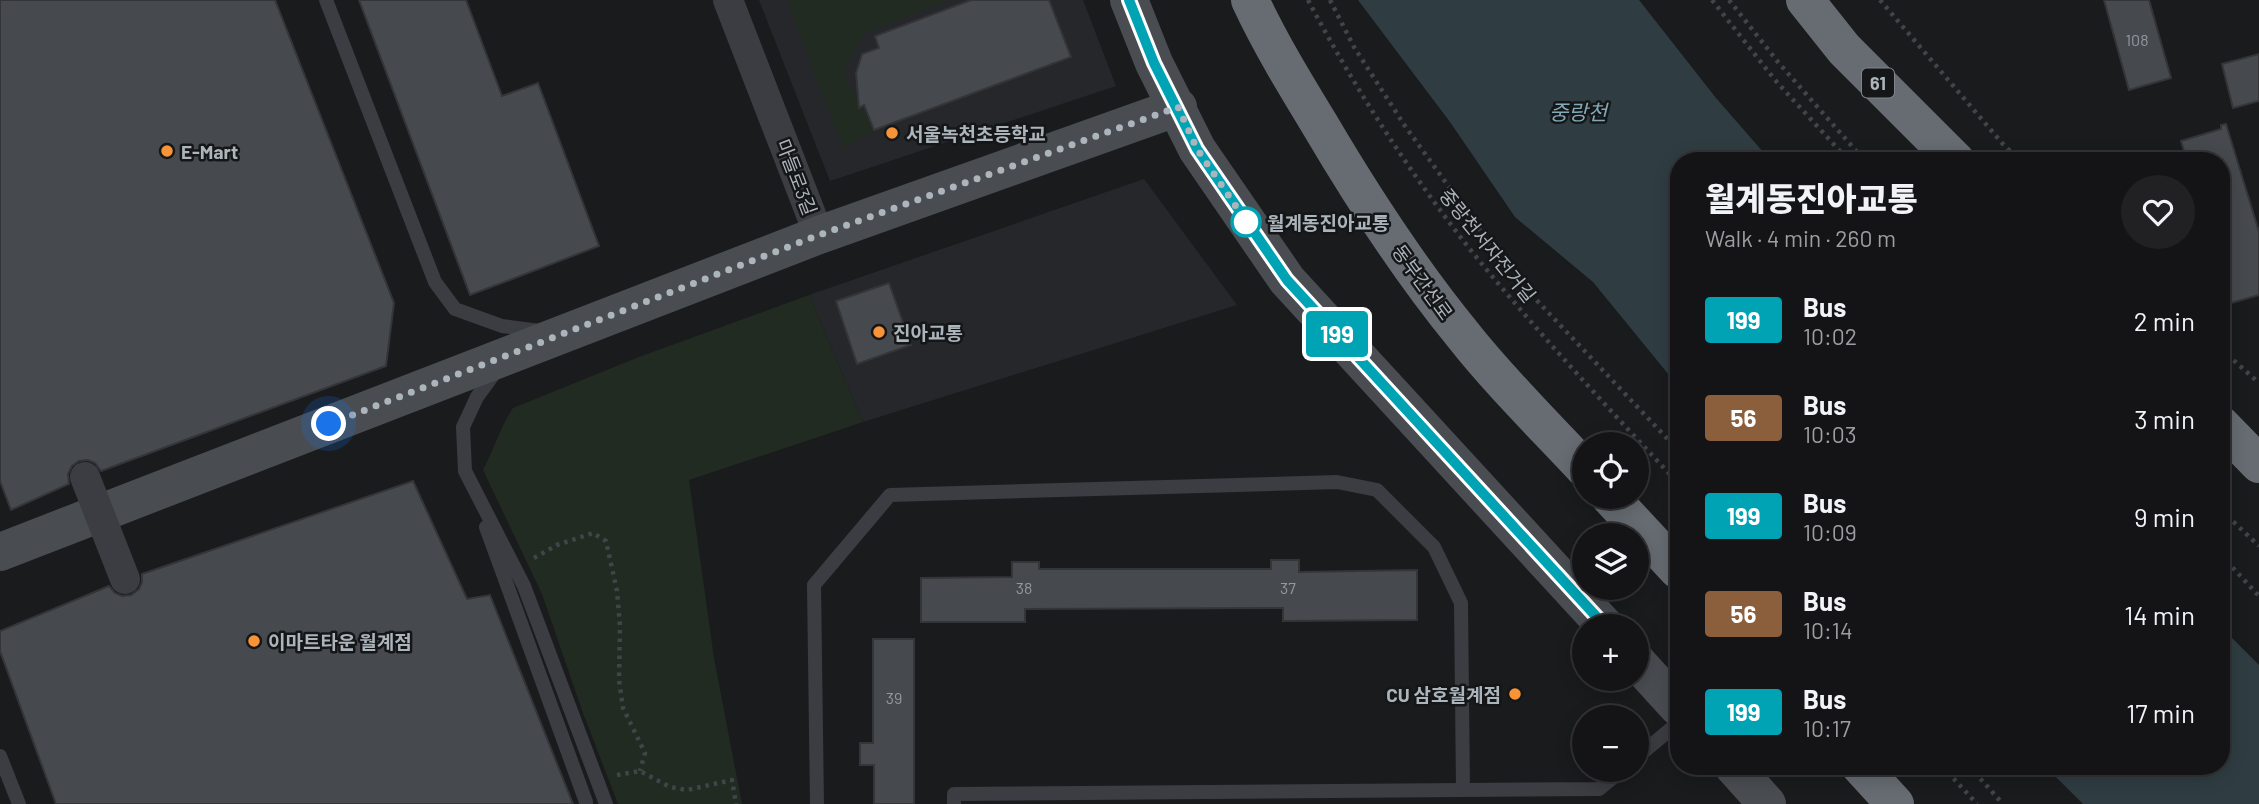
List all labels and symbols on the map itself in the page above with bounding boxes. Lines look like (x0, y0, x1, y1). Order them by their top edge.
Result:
house number: 108 (2126, 30, 2148, 49)
road number: 61 (1862, 68, 1894, 98)
water label: 중랑천 (1549, 99, 1610, 124)
place label: 서울녹천초등학교 (906, 122, 1046, 145)
marker: 서울녹천초등학교 (884, 125, 900, 141)
street label: 마들로3길 (772, 136, 822, 218)
place label: E-Mart (181, 140, 238, 163)
marker: E-Mart (159, 143, 175, 159)
street label: 중랑천서자전거길 (1435, 183, 1541, 307)
marker: 월계동진아교통 (1231, 207, 1261, 237)
place label: 월계동진아교통 (1267, 211, 1389, 234)
street label: 동부간선로 (1388, 240, 1458, 324)
line badge: 199 (1297, 311, 1377, 357)
place label: 진아교통 (893, 321, 963, 344)
marker: 진아교통 (871, 324, 887, 340)
your location (311, 406, 346, 441)
house number: 38 (1016, 578, 1032, 597)
house number: 37 (1280, 578, 1296, 597)
place label: 이마트타운 월계점 (268, 630, 412, 653)
marker: 이마트타운 월계점 (246, 633, 262, 649)
place label: CU 삼호월계점 (1386, 683, 1501, 706)
marker: CU 삼호월계점 (1507, 686, 1523, 702)
house number: 39 (886, 688, 902, 707)

